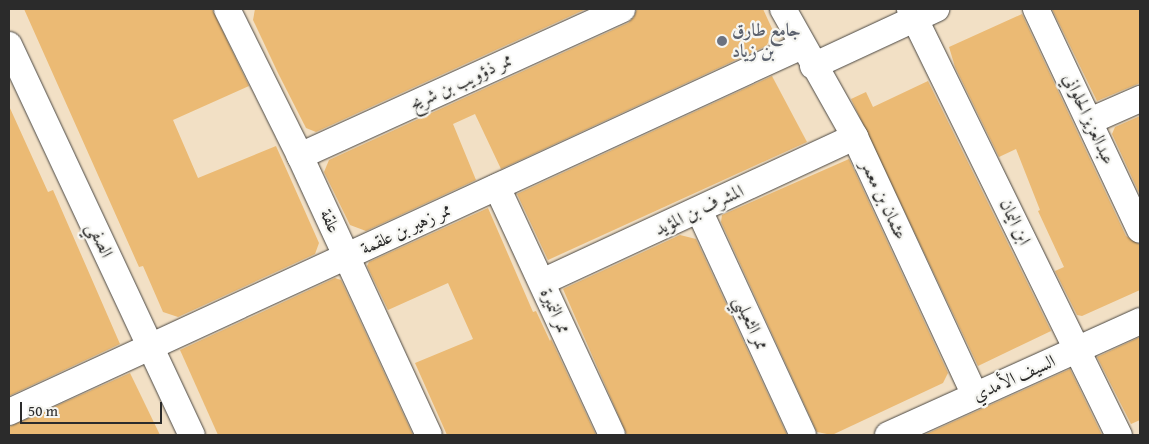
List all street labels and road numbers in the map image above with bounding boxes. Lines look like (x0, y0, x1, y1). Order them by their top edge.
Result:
street label: ممر ذؤويب بن شريح (406, 49, 516, 115)
street label: عبدالعزيز الحلواني (1059, 70, 1119, 168)
street label: عثمان بن معمر (856, 157, 912, 243)
street label: المشرف بن المؤيد (651, 180, 747, 240)
street label: ابن اليمان (995, 195, 1035, 249)
street label: ممر زهير بن علقمة (357, 199, 455, 259)
street label: علقة (315, 205, 345, 237)
street label: الصفي (83, 219, 117, 261)
street label: ممر النميرة (535, 285, 575, 337)
street label: ممر الثعيلبي (729, 292, 773, 354)
street label: السيف الأمدي (969, 350, 1059, 406)

